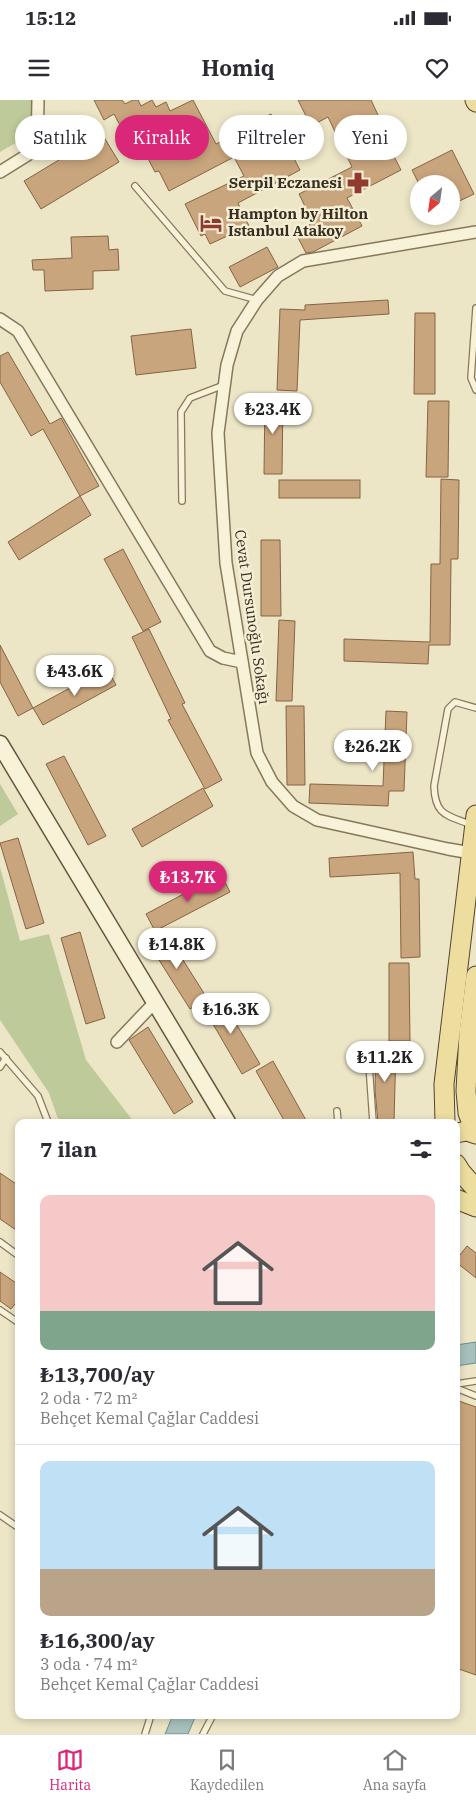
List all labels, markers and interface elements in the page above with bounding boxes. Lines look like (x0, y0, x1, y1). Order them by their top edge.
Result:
text: 15:12 (25, 6, 76, 30)
text: Homiq (201, 53, 275, 82)
icon: menu (25, 54, 53, 82)
icon: heart (423, 54, 451, 82)
chip: Satılık (15, 115, 105, 160)
chip: Kiralık (115, 115, 209, 160)
chip: Filtreler (219, 115, 324, 160)
chip: Yeni (334, 115, 407, 160)
pharmacy icon: Serpil Eczanesi (345, 170, 371, 196)
place label: Serpil Eczanesi (229, 173, 342, 192)
north arrow (410, 175, 460, 225)
map controls (410, 175, 460, 225)
place label: Hampton by Hilton Istanbul Atakoy (228, 204, 368, 240)
hotel icon: Hampton by Hilton Istanbul Atakoy (198, 210, 224, 236)
pin: ₺23.4K (232, 392, 314, 435)
text: ₺23.4K (245, 399, 301, 419)
street label: Cevat Dursunoğlu Sokağı (231, 528, 274, 706)
pin: ₺43.6K (34, 654, 116, 697)
text: ₺43.6K (47, 661, 103, 681)
pin: ₺26.2K (332, 730, 414, 772)
text: ₺26.2K (345, 736, 401, 756)
pin: ₺13.7K (147, 860, 229, 903)
text: ₺13.7K (160, 867, 216, 887)
pin: ₺14.8K (136, 928, 218, 970)
text: ₺14.8K (149, 934, 205, 954)
pin: ₺16.3K (190, 992, 272, 1035)
text: ₺16.3K (203, 999, 259, 1019)
pin: ₺11.2K (344, 1040, 426, 1083)
text: ₺11.2K (357, 1047, 413, 1067)
text: 7 ilan (40, 1135, 97, 1163)
icon: filters (407, 1135, 435, 1163)
icon: home (193, 1228, 283, 1318)
text: ₺13,700/ay (40, 1360, 155, 1388)
text: 2 oda · 72 m² (40, 1388, 137, 1408)
text: Behçet Kemal Çağlar Caddesi (40, 1408, 259, 1428)
icon: home (193, 1493, 283, 1583)
text: ₺16,300/ay (40, 1626, 155, 1654)
text: 3 oda · 74 m² (40, 1654, 137, 1674)
text: Behçet Kemal Çağlar Caddesi (40, 1674, 259, 1694)
tab: Harita (49, 1746, 91, 1794)
tab: Kaydedilen (190, 1746, 264, 1794)
tab: Ana sayfa (363, 1746, 427, 1794)

